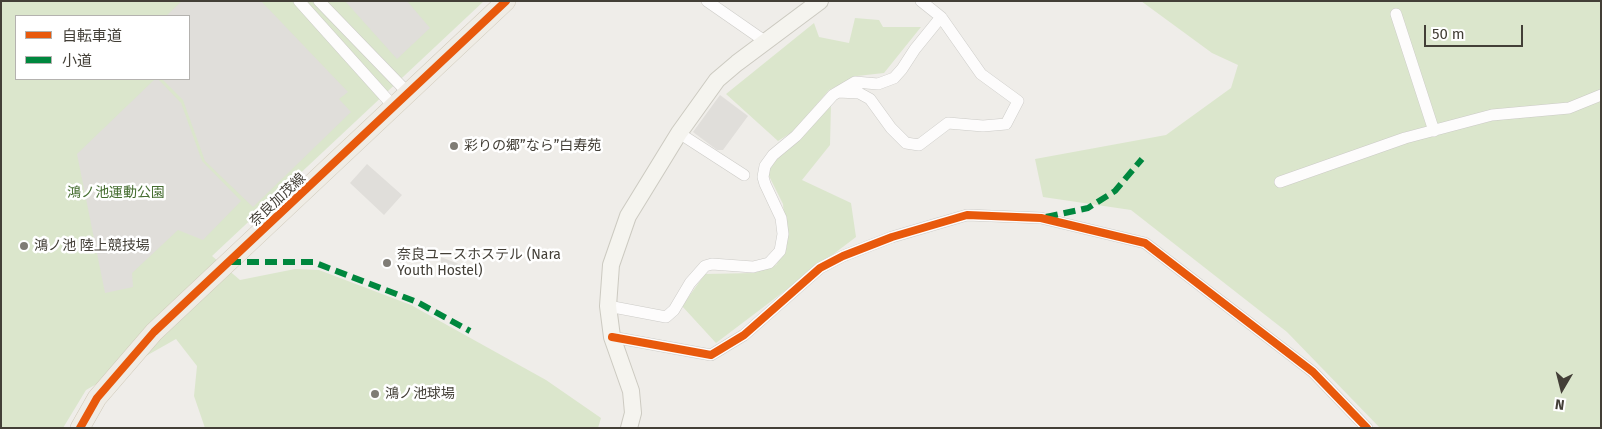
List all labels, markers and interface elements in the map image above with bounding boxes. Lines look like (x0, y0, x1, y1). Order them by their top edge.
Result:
legend (15, 15, 190, 80)
scale bar (1427, 15, 1526, 47)
text: 50 m (1432, 25, 1465, 43)
text: 自転車道 (62, 27, 122, 45)
text: 小道 (62, 52, 92, 70)
place label: 彩りの郷”なら”白寿苑 (464, 138, 601, 154)
marker: 彩りの郷”なら”白寿苑 (448, 140, 460, 152)
street label: 奈良加茂線 (247, 170, 309, 230)
park label: 鴻ノ池運動公園 (67, 185, 165, 201)
place label: 鴻ノ池 陸上競技場 (34, 238, 150, 254)
marker: 鴻ノ池 陸上競技場 (18, 240, 30, 252)
place label: 奈良ユースホステル (Nara Youth Hostel) (397, 247, 561, 280)
marker: 奈良ユースホステル (Nara Youth Hostel) (381, 257, 393, 269)
north arrow (1537, 364, 1587, 414)
place label: 鴻ノ池球場 (385, 386, 455, 402)
marker: 鴻ノ池球場 (369, 388, 381, 400)
text: N (1554, 395, 1566, 413)

